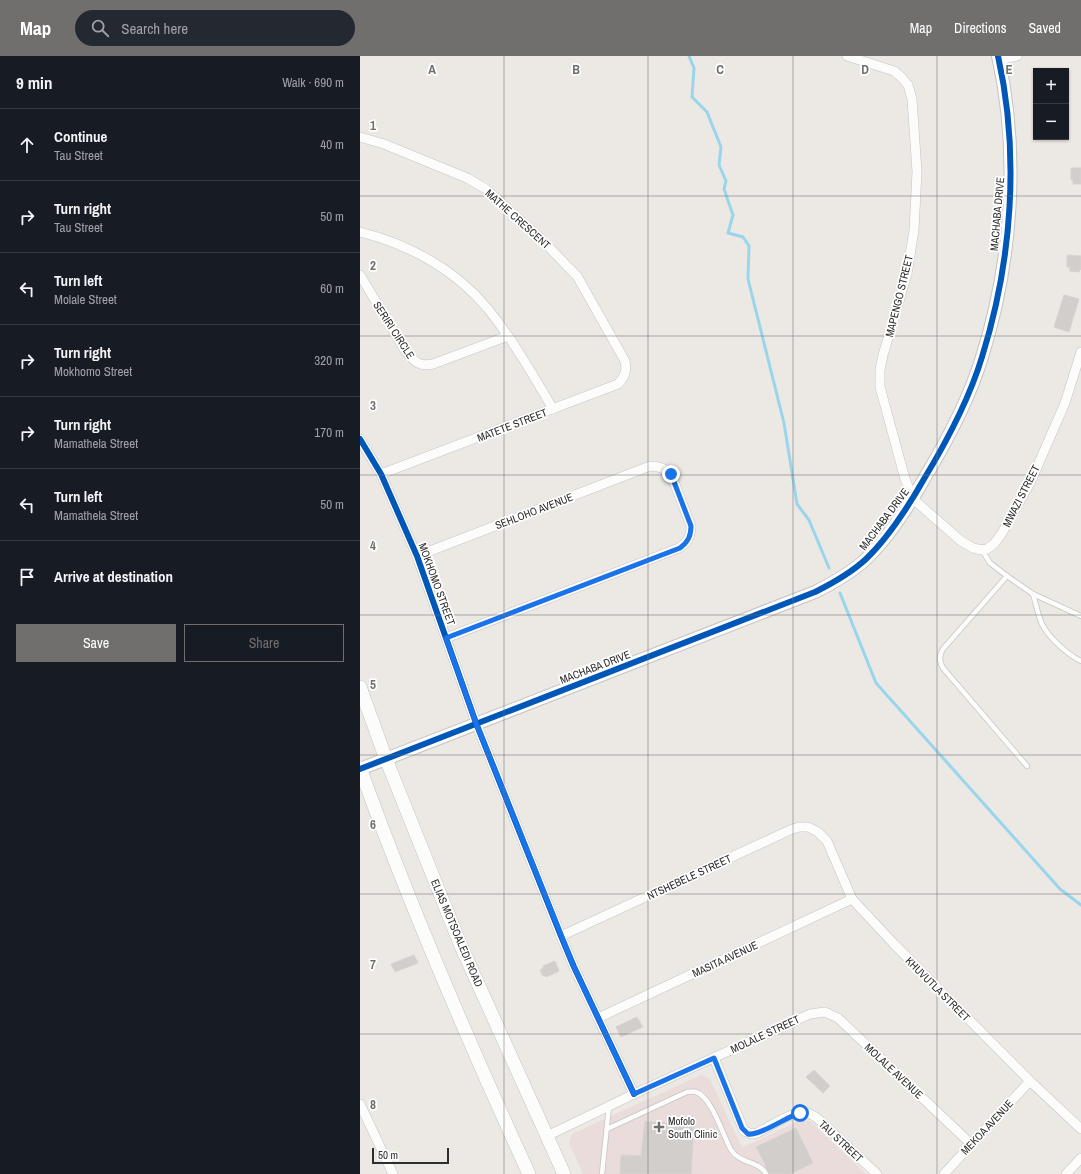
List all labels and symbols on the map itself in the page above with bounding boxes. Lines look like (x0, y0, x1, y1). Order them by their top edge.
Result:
text: A (428, 61, 436, 78)
text: B (572, 61, 580, 78)
text: C (716, 61, 724, 78)
text: D (861, 61, 869, 78)
text: E (1005, 61, 1013, 78)
text: 1 (370, 117, 376, 134)
street label: MACHABA DRIVE (987, 176, 1007, 252)
street label: MATHE CRESCENT (482, 186, 554, 252)
street label: MAPENGO STREET (882, 253, 916, 339)
text: 2 (370, 257, 376, 274)
street label: SERIRI CIRCLE (370, 299, 418, 361)
text: 3 (370, 397, 376, 414)
street label: MATETE STREET (475, 405, 550, 445)
street label: MWAZI STREET (999, 462, 1043, 529)
route end (662, 465, 680, 483)
street label: MACHABA DRIVE (856, 485, 912, 553)
street label: SEHLOHO AVENUE (493, 490, 575, 532)
text: 4 (370, 537, 376, 554)
street label: MOKHOMO STREET (416, 541, 459, 628)
street label: MACHABA DRIVE (558, 647, 632, 687)
text: 5 (370, 676, 376, 693)
text: 6 (370, 816, 376, 833)
street label: NTSHEBELE STREET (644, 851, 734, 903)
street label: ELIAS MOTSOALEDI ROAD (428, 877, 486, 989)
street label: MASITA AVENUE (690, 938, 760, 980)
street label: KHUVUTLA STREET (903, 954, 974, 1025)
text: 7 (370, 956, 376, 973)
street label: MOLALE STREET (728, 1012, 802, 1056)
street label: MOLALE AVENUE (862, 1040, 926, 1102)
text: 8 (370, 1096, 376, 1113)
street label: MEKOA AVENUE (958, 1096, 1016, 1158)
route start (791, 1104, 809, 1122)
place label: Mofolo South Clinic (668, 1114, 718, 1141)
street label: TAU STREET (816, 1117, 866, 1165)
marker: Mofolo South Clinic (653, 1121, 665, 1133)
scale bar (372, 1146, 449, 1165)

